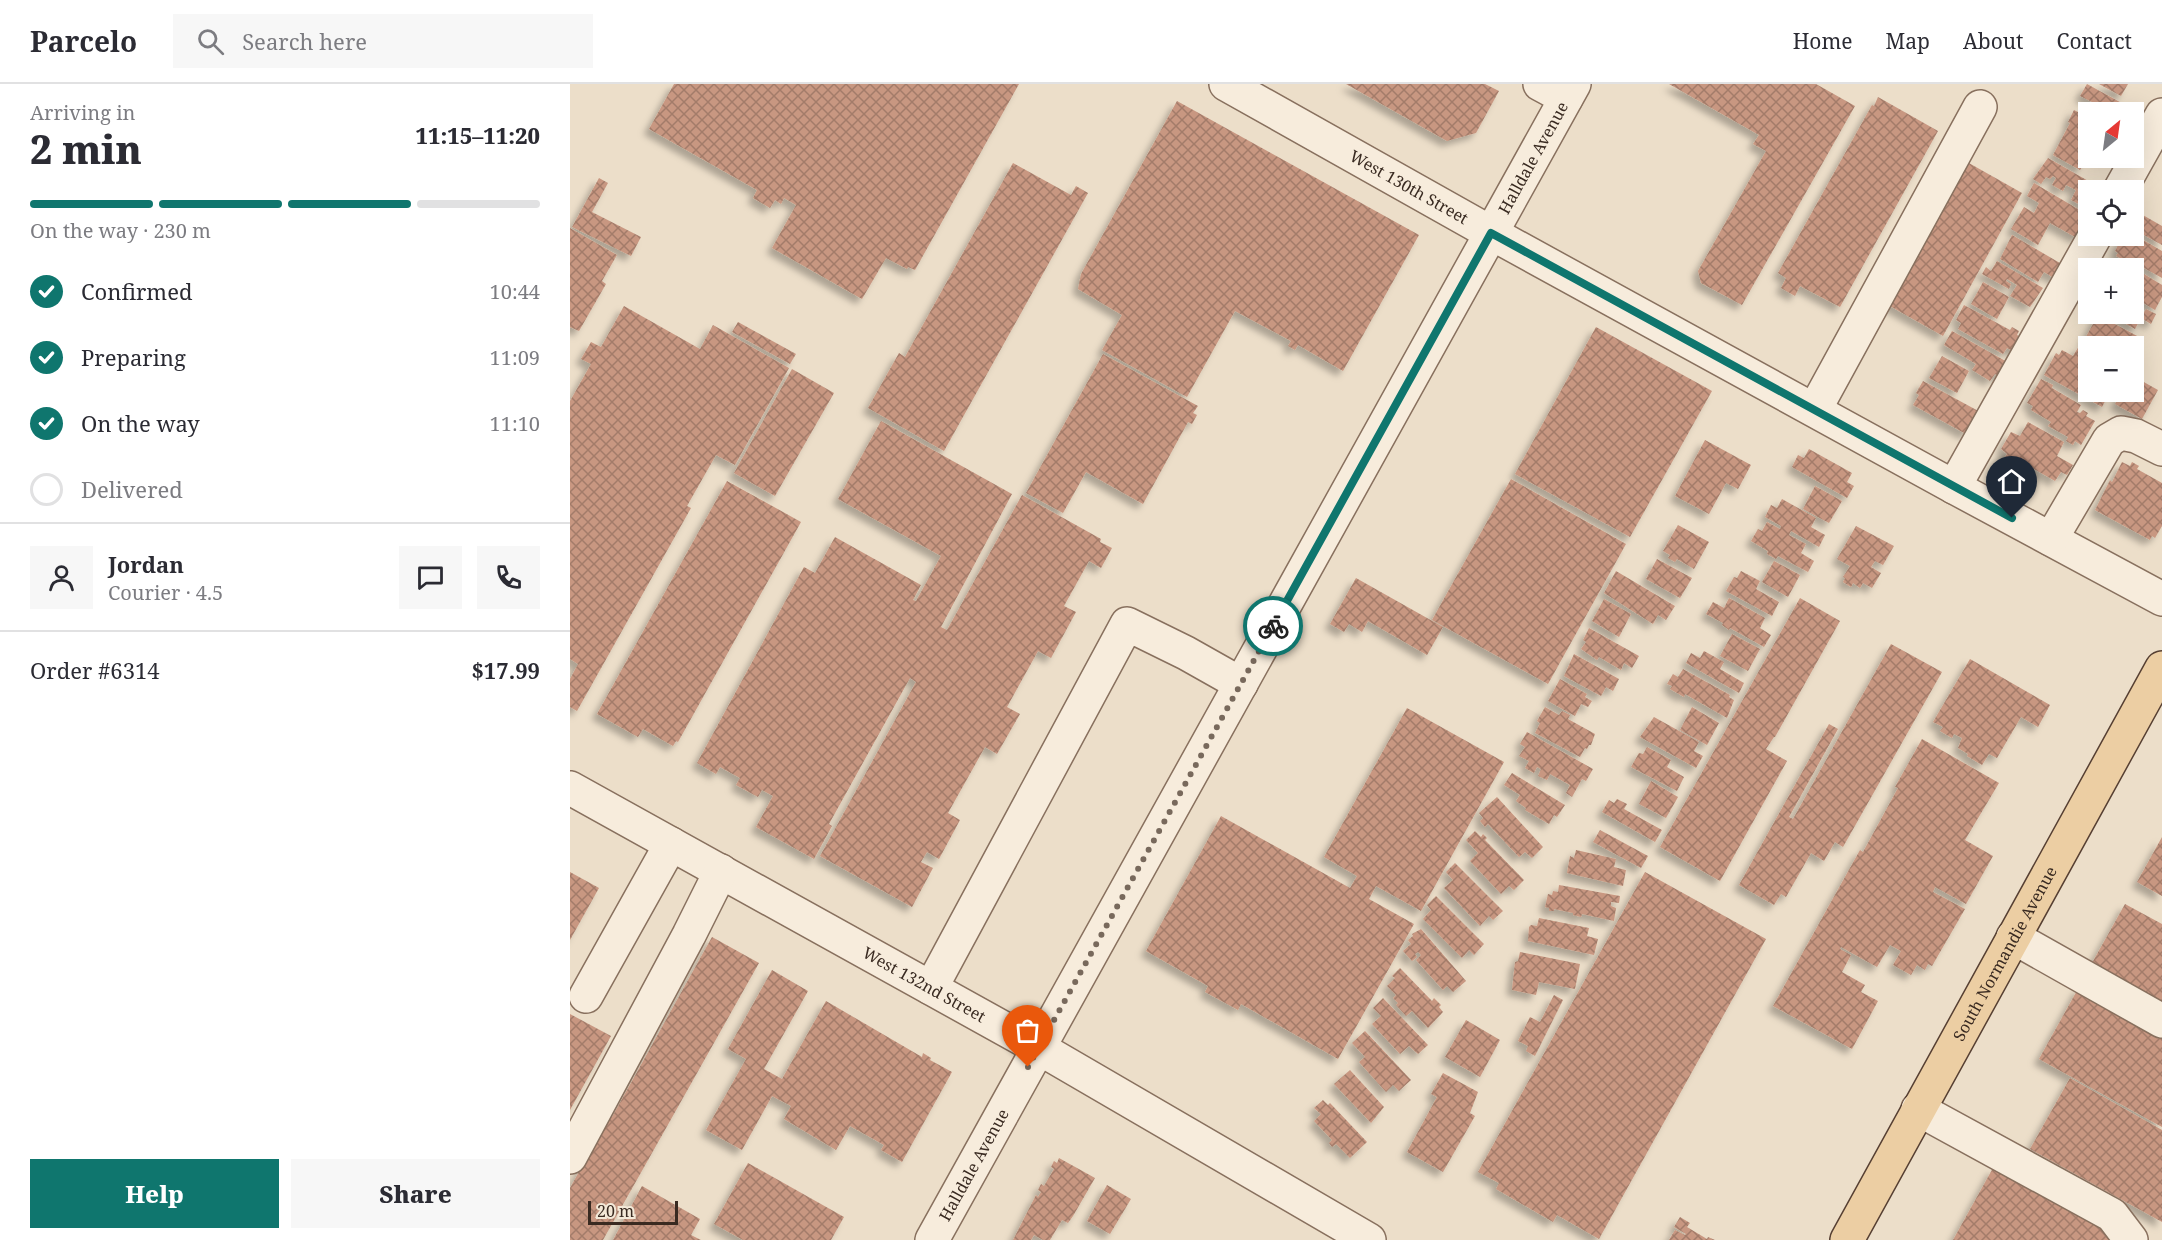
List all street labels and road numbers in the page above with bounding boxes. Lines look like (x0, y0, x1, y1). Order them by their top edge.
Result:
street label: Halldale Avenue (1493, 98, 1573, 218)
street label: West 130th Street (1346, 145, 1473, 229)
street label: South Normandie Avenue (1948, 862, 2062, 1045)
street label: West 132nd Street (859, 941, 990, 1027)
street label: Halldale Avenue (934, 1105, 1014, 1225)

